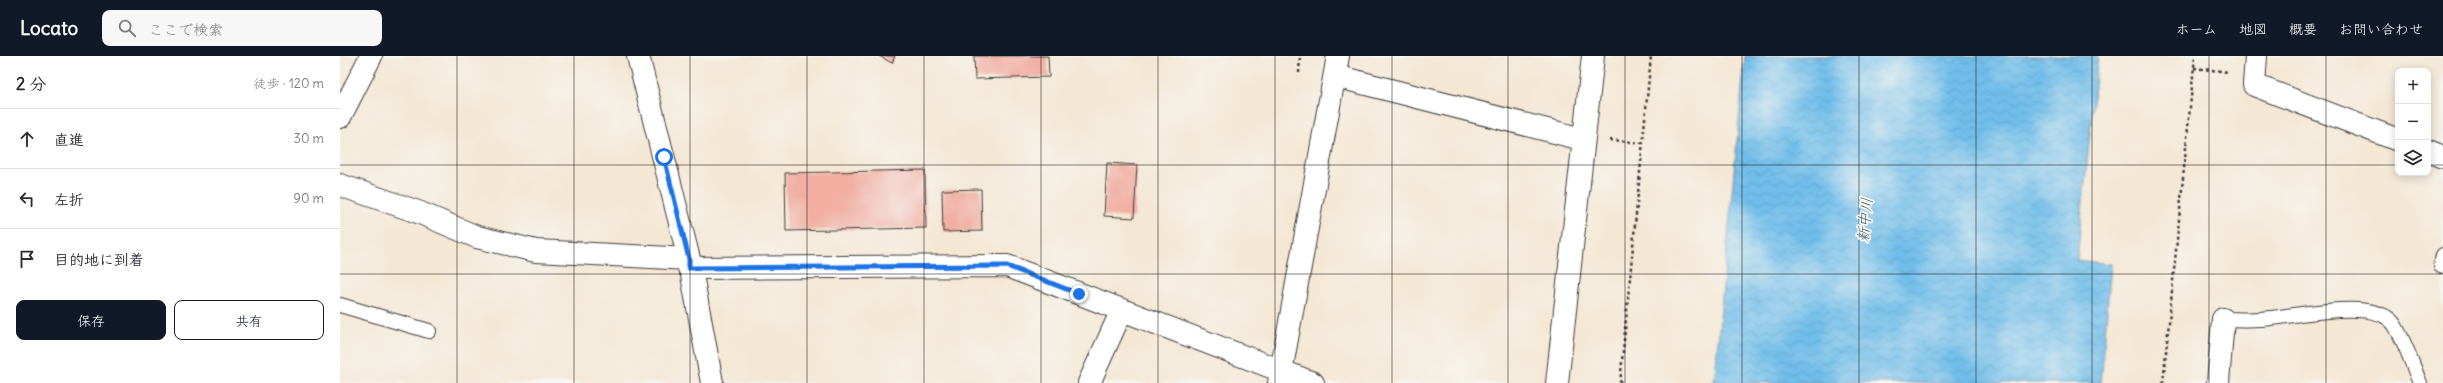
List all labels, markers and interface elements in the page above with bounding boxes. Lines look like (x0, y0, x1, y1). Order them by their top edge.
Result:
search box (102, 10, 382, 46)
text: Locato (20, 16, 78, 40)
icon: search (116, 17, 138, 39)
text: ここで検索 (148, 20, 223, 39)
text: ホーム (2176, 20, 2217, 38)
text: 地図 (2239, 20, 2267, 38)
text: 概要 (2289, 20, 2317, 38)
text: お問い合わせ (2339, 20, 2423, 38)
map controls (2395, 68, 2431, 176)
button: + (2395, 68, 2431, 104)
text: 2 分 (16, 73, 46, 95)
text: 徒歩 · 120 m (254, 75, 324, 92)
button: − (2395, 104, 2431, 140)
icon: ahead (16, 128, 38, 150)
text: 直進 (54, 130, 84, 149)
text: 30 m (294, 130, 324, 147)
button: layers (2395, 140, 2431, 176)
route start (655, 148, 673, 166)
icon: left (16, 188, 38, 210)
text: 左折 (54, 190, 84, 209)
text: 90 m (293, 190, 324, 207)
water label: 新中川 (1853, 197, 1876, 243)
icon: arrive (16, 248, 38, 270)
text: 目的地に到着 (54, 250, 144, 269)
route end (1070, 285, 1088, 303)
button: 保存 (16, 300, 166, 340)
button: 共有 (174, 300, 324, 340)

